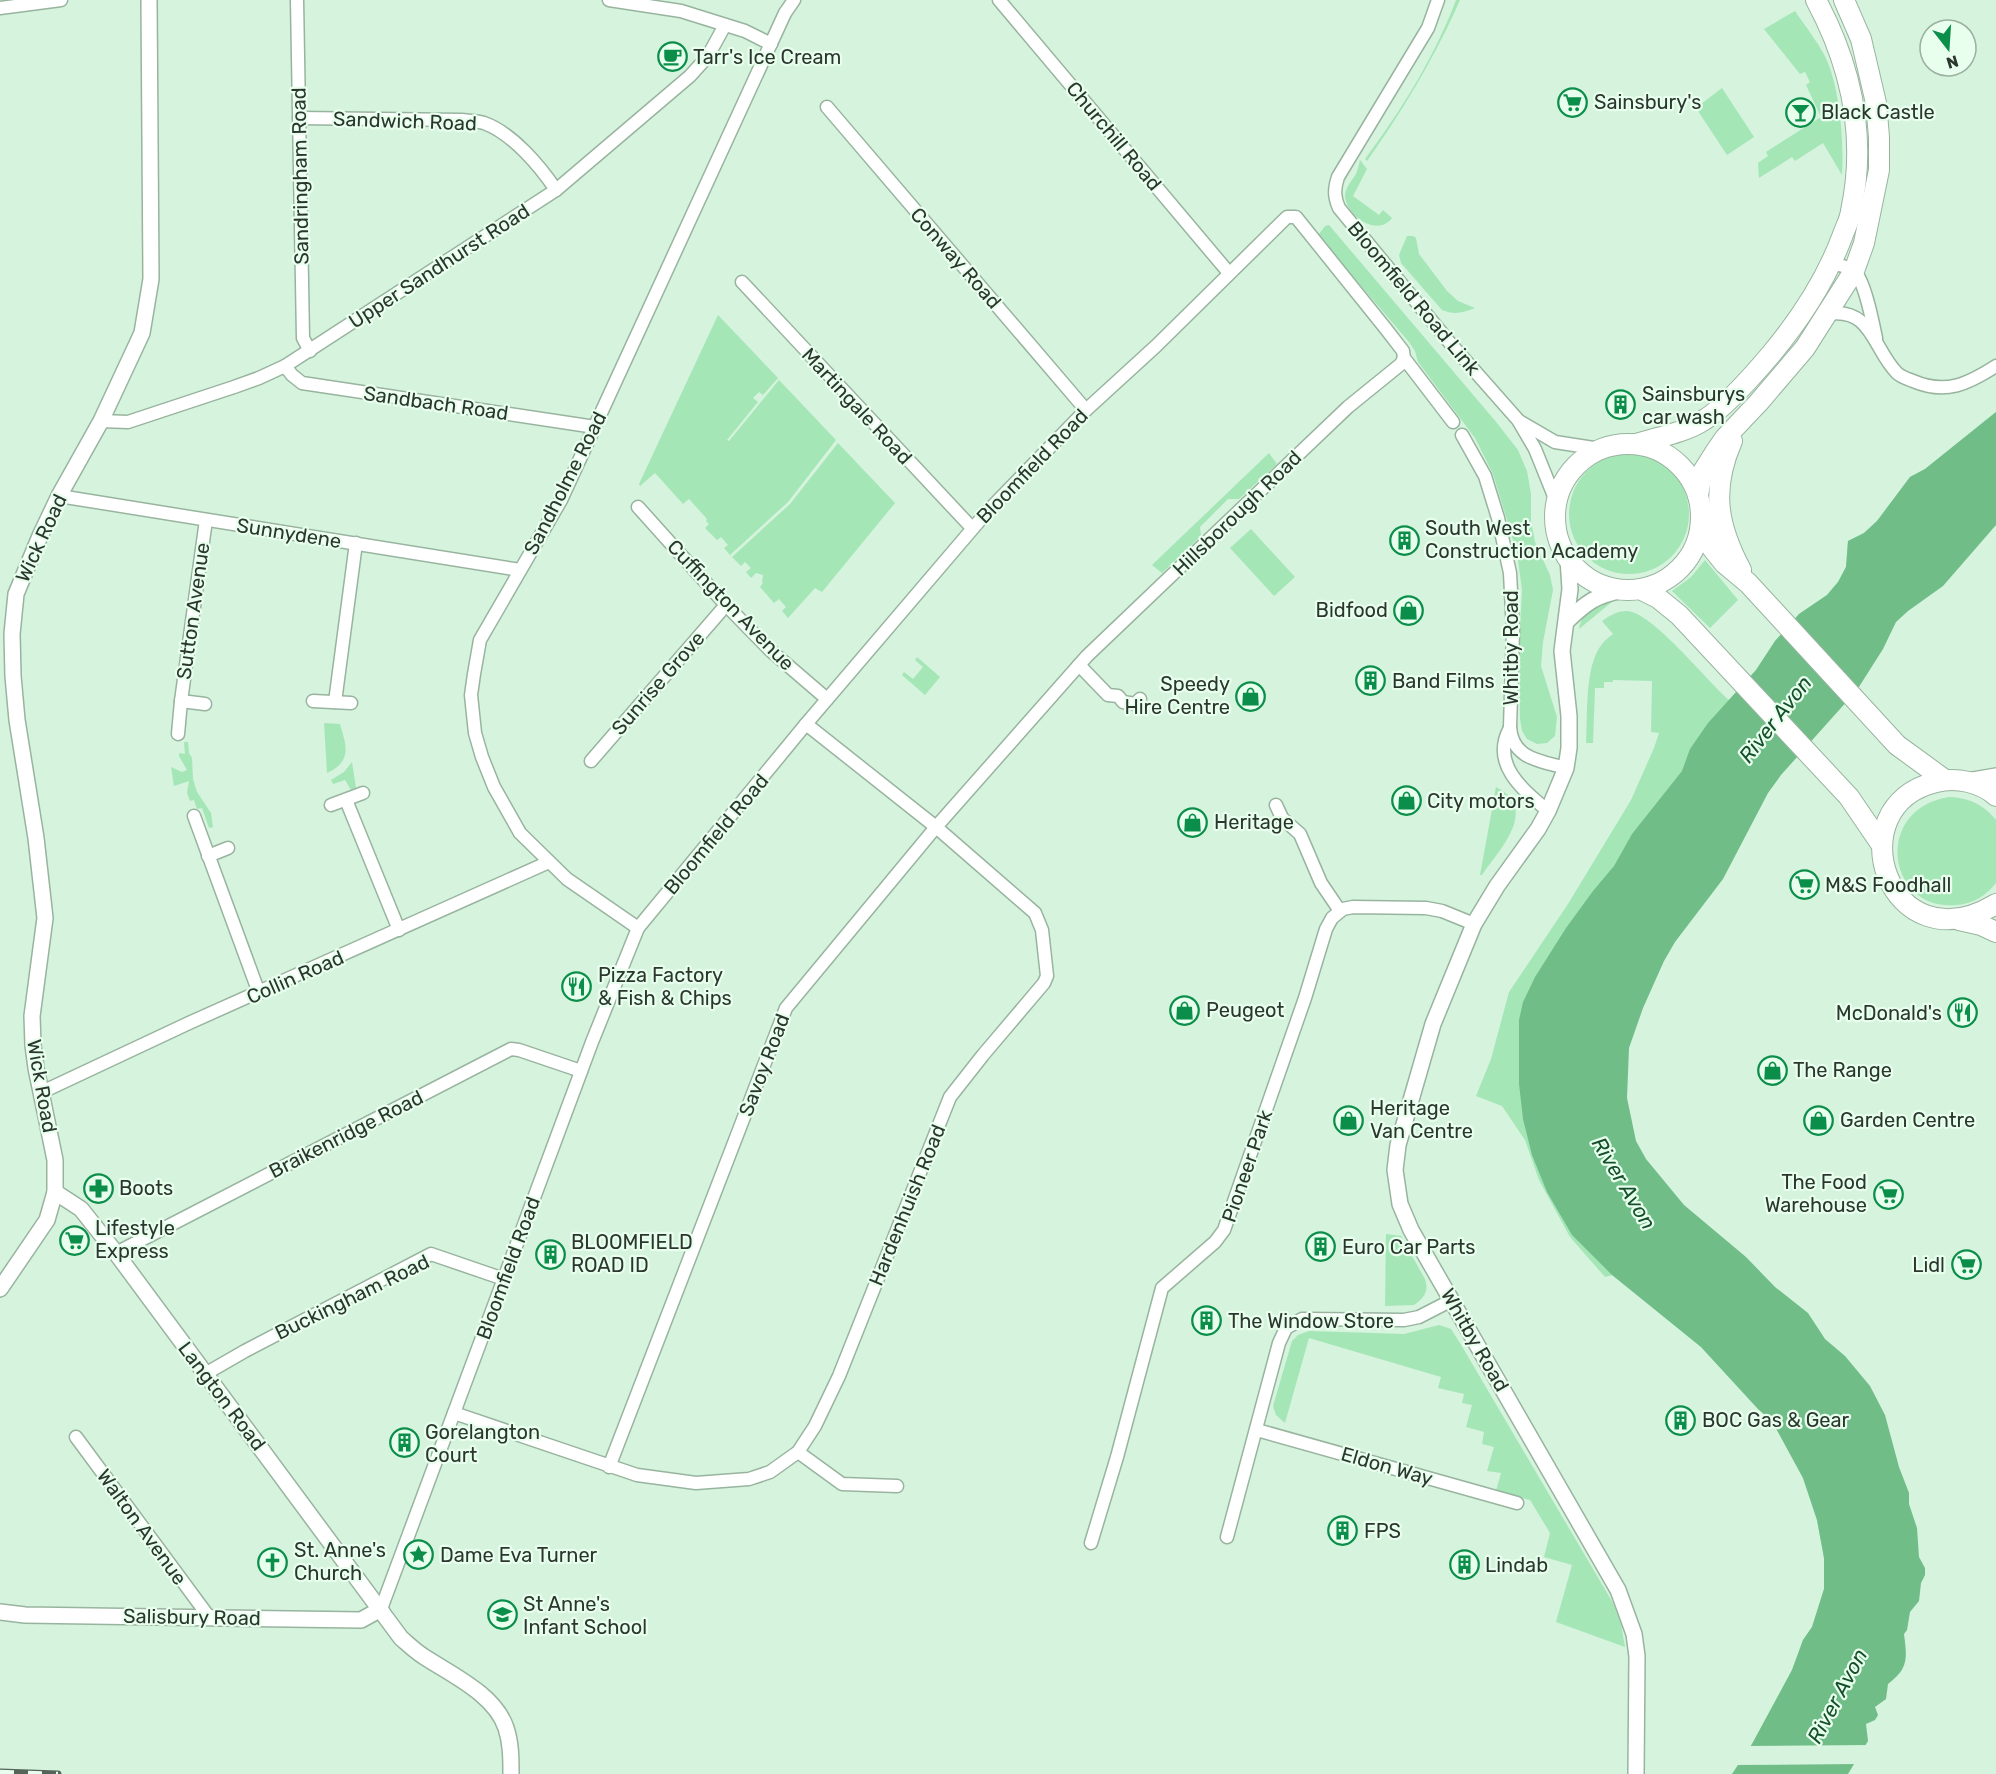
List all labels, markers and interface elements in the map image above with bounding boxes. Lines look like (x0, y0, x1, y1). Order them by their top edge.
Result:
north arrow (1918, 18, 1978, 78)
cafe icon: Tarr's Ice Cream (656, 41, 688, 73)
place label: Tarr's Ice Cream (693, 45, 841, 69)
text: N (1944, 51, 1961, 73)
street label: Churchill Road (1061, 77, 1167, 195)
supermarket icon: Sainsbury's (1557, 86, 1589, 118)
street label: Sandringham Road (286, 87, 314, 265)
place label: Sainsbury's (1594, 90, 1701, 114)
bar icon: Black Castle (1784, 96, 1816, 128)
place label: Black Castle (1821, 100, 1935, 124)
street label: Sandwich Road (333, 106, 477, 136)
street label: Upper Sandhurst Road (344, 199, 534, 333)
street label: Conway Road (906, 203, 1006, 313)
street label: Bloomfield Road Link (1343, 216, 1486, 380)
street label: Martingale Road (797, 343, 917, 469)
street label: Sandbach Road (362, 381, 510, 425)
place label: Sainsburys car wash (1642, 382, 1745, 429)
building icon: Sainsburys car wash (1605, 389, 1637, 421)
street label: Bloomfield Road (971, 404, 1093, 528)
street label: Sandholme Road (519, 407, 611, 559)
street label: Hillsborough Road (1168, 445, 1306, 581)
street label: Wick Road (10, 490, 72, 586)
street label: Sunnydene (235, 513, 343, 553)
place label: South West Construction Academy (1425, 516, 1638, 563)
building icon: South West Construction Academy (1388, 524, 1420, 556)
street label: Cuffington Avenue (662, 535, 800, 675)
street label: Sutton Avenue (172, 541, 214, 681)
street label: Whitby Road (1499, 590, 1523, 706)
shop icon: Bidfood (1393, 594, 1425, 626)
place label: Bidfood (1316, 598, 1388, 622)
street label: Sunrise Grove (606, 626, 710, 740)
building icon: Band Films (1355, 665, 1387, 697)
place label: Band Films (1392, 669, 1495, 693)
water label: River Avon (1733, 671, 1817, 767)
place label: Speedy Hire Centre (1124, 672, 1230, 719)
shop icon: Speedy Hire Centre (1235, 680, 1267, 712)
street label: Bloomfield Road (659, 769, 773, 899)
shop icon: City motors (1390, 785, 1422, 817)
place label: City motors (1427, 789, 1535, 813)
shop icon: Heritage (1177, 806, 1209, 838)
place label: Heritage (1214, 810, 1294, 834)
supermarket icon: M&S Foodhall (1788, 869, 1820, 901)
place label: M&S Foodhall (1825, 873, 1951, 897)
street label: Collin Road (243, 945, 347, 1009)
place label: Pizza Factory & Fish & Chips (598, 963, 732, 1010)
restaurant icon: Pizza Factory & Fish & Chips (561, 970, 593, 1002)
shop icon: Peugeot (1169, 994, 1201, 1026)
restaurant icon: McDonald's (1947, 997, 1979, 1029)
place label: Peugeot (1206, 998, 1284, 1022)
place label: McDonald's (1836, 1001, 1942, 1025)
street label: Savoy Road (733, 1010, 795, 1120)
street label: Wick Road (22, 1037, 62, 1135)
shop icon: The Range (1756, 1054, 1788, 1086)
place label: The Range (1793, 1058, 1892, 1082)
street label: Braikenridge Road (265, 1085, 427, 1183)
place label: Heritage Van Centre (1370, 1096, 1473, 1143)
shop icon: Heritage Van Centre (1333, 1104, 1365, 1136)
shop icon: Garden Centre (1803, 1104, 1835, 1136)
street label: Pioneer Park (1217, 1106, 1278, 1225)
place label: Garden Centre (1840, 1108, 1975, 1132)
street label: Hardenhuish Road (864, 1121, 950, 1289)
water label: River Avon (1587, 1132, 1661, 1234)
place label: The Food Warehouse (1765, 1170, 1867, 1217)
pharmacy icon: Boots (82, 1172, 114, 1204)
place label: Boots (119, 1176, 173, 1200)
supermarket icon: The Food Warehouse (1872, 1178, 1904, 1210)
street label: Bloomfield Road (471, 1193, 545, 1343)
place label: Lifestyle Express (95, 1216, 175, 1263)
supermarket icon: Lifestyle Express (58, 1224, 90, 1256)
place label: BLOOMFIELD ROAD ID (571, 1230, 693, 1277)
building icon: Euro Car Parts (1305, 1231, 1337, 1263)
place label: Euro Car Parts (1342, 1235, 1476, 1259)
building icon: BLOOMFIELD ROAD ID (534, 1238, 566, 1270)
street label: Buckingham Road (271, 1249, 433, 1345)
supermarket icon: Lidl (1950, 1249, 1982, 1281)
place label: Lidl (1912, 1253, 1945, 1277)
street label: Whitby Road (1436, 1284, 1514, 1396)
building icon: The Window Store (1191, 1305, 1223, 1337)
place label: The Window Store (1228, 1309, 1394, 1333)
street label: Langton Road (173, 1337, 271, 1455)
building icon: BOC Gas & Gear (1665, 1404, 1697, 1436)
place label: BOC Gas & Gear (1702, 1408, 1850, 1432)
place label: Gorelangton Court (425, 1420, 540, 1467)
building icon: Gorelangton Court (388, 1427, 420, 1459)
street label: Eldon Way (1338, 1441, 1436, 1491)
street label: Walton Avenue (92, 1464, 192, 1590)
building icon: FPS (1327, 1515, 1359, 1547)
place label: FPS (1364, 1519, 1401, 1543)
place label: St. Anne's Church (294, 1538, 386, 1585)
place icon: Dame Eva Turner (403, 1539, 435, 1571)
place label: Dame Eva Turner (440, 1543, 598, 1567)
church icon: St. Anne's Church (257, 1546, 289, 1578)
building icon: Lindab (1448, 1549, 1480, 1581)
place label: Lindab (1485, 1553, 1548, 1577)
place label: St Anne's Infant School (523, 1592, 647, 1639)
school or university icon: St Anne's Infant School (486, 1599, 518, 1631)
street label: Salisbury Road (123, 1604, 261, 1630)
water label: River Avon (1802, 1644, 1872, 1748)

